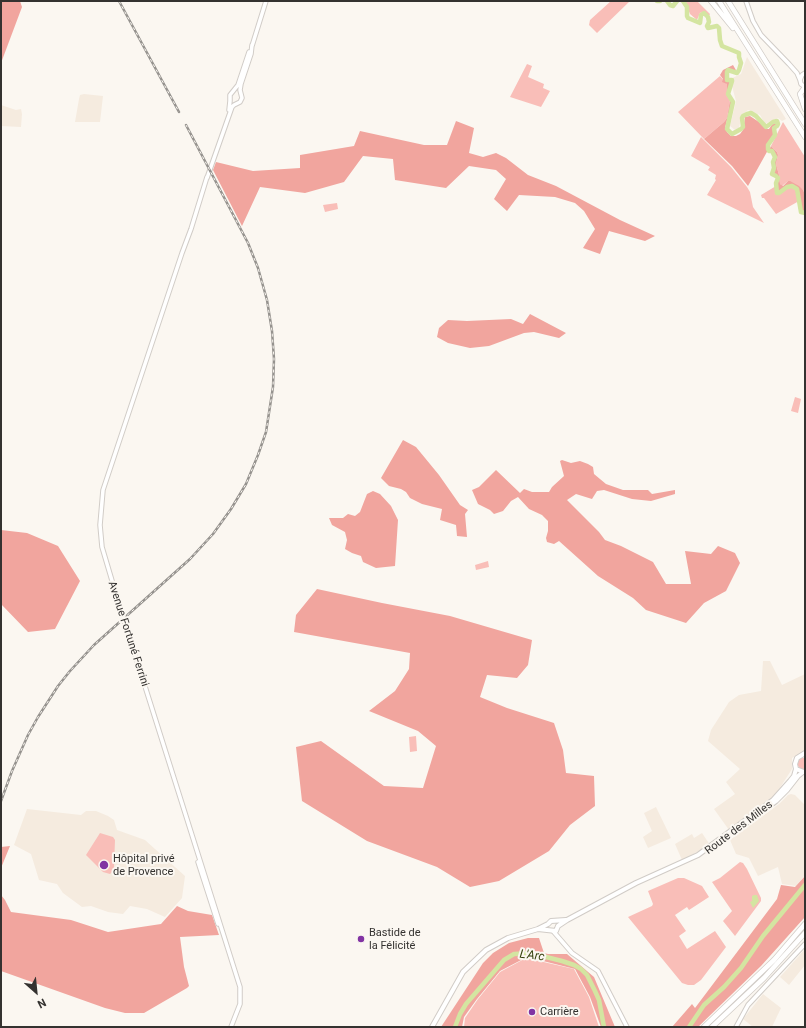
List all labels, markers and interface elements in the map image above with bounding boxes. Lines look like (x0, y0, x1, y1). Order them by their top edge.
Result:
street label: Avenue Fortuné Ferrini (105, 580, 151, 688)
street label: Route des Milles (703, 798, 775, 858)
place label: Hôpital privé de Provence (113, 852, 175, 878)
marker: Hôpital privé de Provence (98, 859, 110, 871)
place label: Bastide de la Félicité (369, 926, 421, 952)
marker: Bastide de la Félicité (356, 934, 366, 944)
water label: L'Arc (519, 947, 545, 965)
north arrow (16, 972, 56, 1012)
text: N (35, 996, 48, 1011)
place label: Carrière (540, 1005, 579, 1019)
marker: Carrière (527, 1007, 537, 1017)

